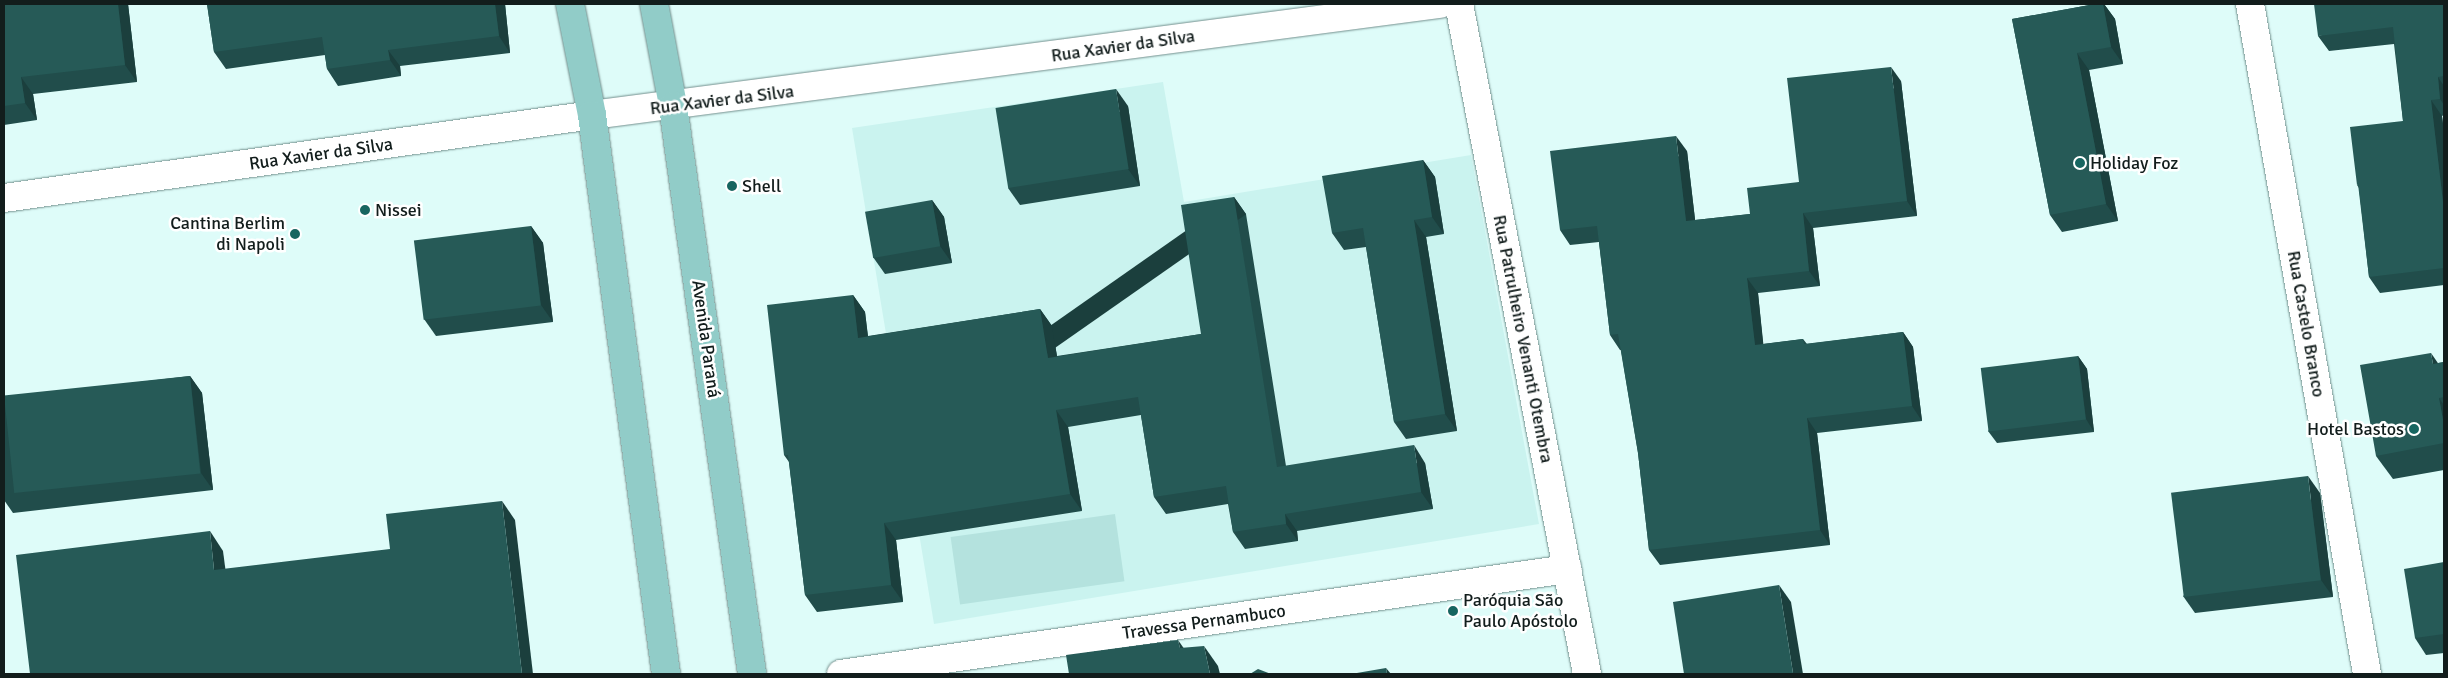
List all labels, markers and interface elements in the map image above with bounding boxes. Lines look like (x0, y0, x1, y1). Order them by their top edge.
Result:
street label: Rua Xavier da Silva (1050, 25, 1196, 67)
street label: Rua Xavier da Silva (649, 80, 795, 120)
street label: Rua Xavier da Silva (248, 133, 394, 175)
place label: Holiday Foz (2090, 152, 2178, 174)
marker: Holiday Foz (2074, 157, 2086, 169)
place label: Shell (742, 175, 781, 197)
marker: Shell (726, 180, 738, 192)
place label: Nissei (375, 199, 422, 221)
marker: Nissei (359, 204, 371, 216)
place label: Cantina Berlim di Napoli (170, 213, 285, 255)
street label: Rua Patrulheiro Venanti Otembra (1488, 213, 1558, 465)
marker: Cantina Berlim di Napoli (289, 228, 301, 240)
street label: Rua Castelo Branco (2282, 249, 2330, 399)
street label: Avenida Paraná (687, 279, 725, 399)
place label: Hotel Bastos (2307, 418, 2404, 440)
marker: Hotel Bastos (2408, 423, 2420, 435)
place label: Paróquia São Paulo Apóstolo (1463, 590, 1578, 632)
street label: Travessa Pernambuco (1121, 600, 1287, 644)
marker: Paróquia São Paulo Apóstolo (1447, 605, 1459, 617)

